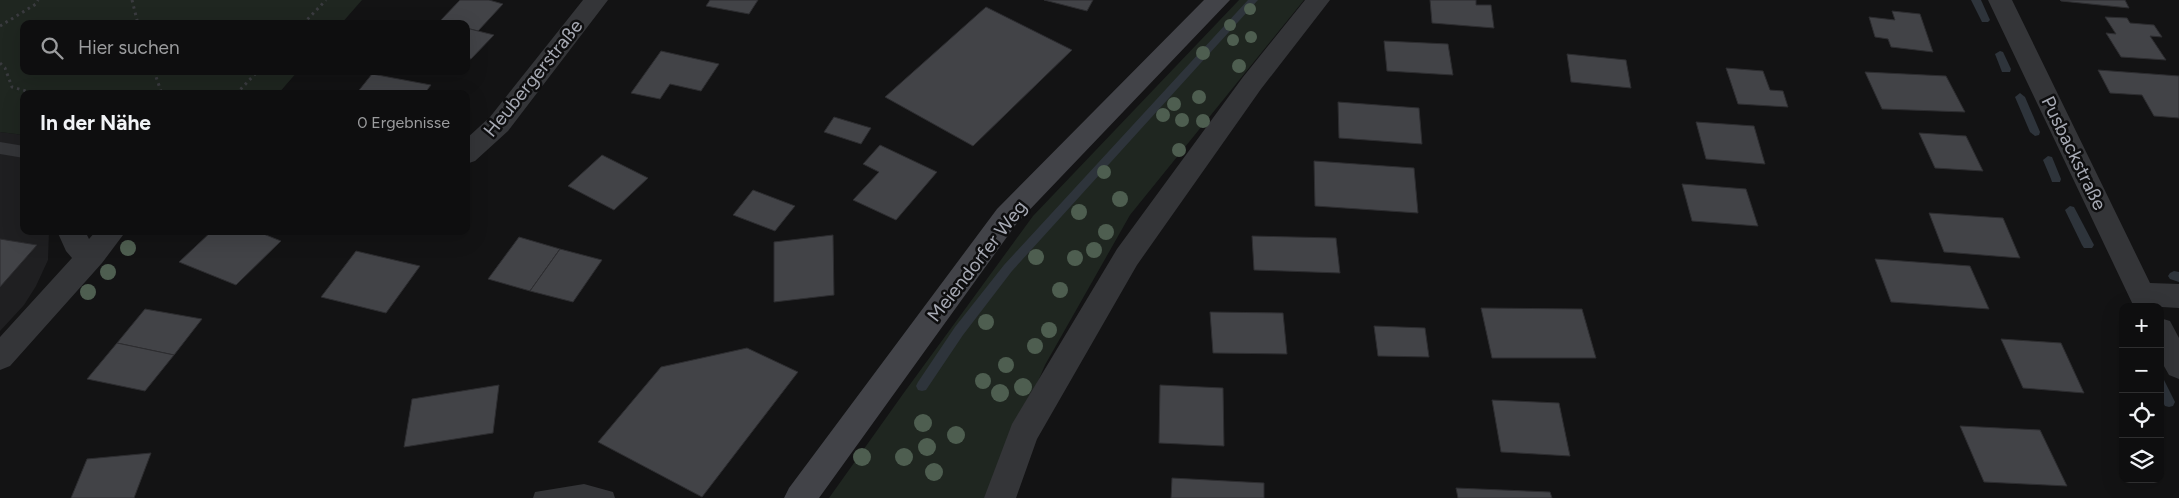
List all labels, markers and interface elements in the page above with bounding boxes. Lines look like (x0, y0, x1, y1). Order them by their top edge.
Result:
street label: Heubergerstraße (479, 15, 587, 141)
search box (20, 20, 470, 75)
icon: search (38, 34, 66, 62)
text: Hier suchen (78, 36, 179, 59)
street label: Pusbackstraße (2036, 92, 2112, 214)
text: In der Nähe (40, 110, 151, 135)
text: 0 Ergebnisse (357, 113, 450, 132)
street label: Meiendorfer Weg (922, 196, 1032, 326)
map controls (2119, 303, 2164, 483)
button: + (2119, 303, 2164, 348)
button: − (2119, 348, 2164, 393)
button: locate (2119, 393, 2164, 438)
button: layers (2119, 438, 2164, 483)

